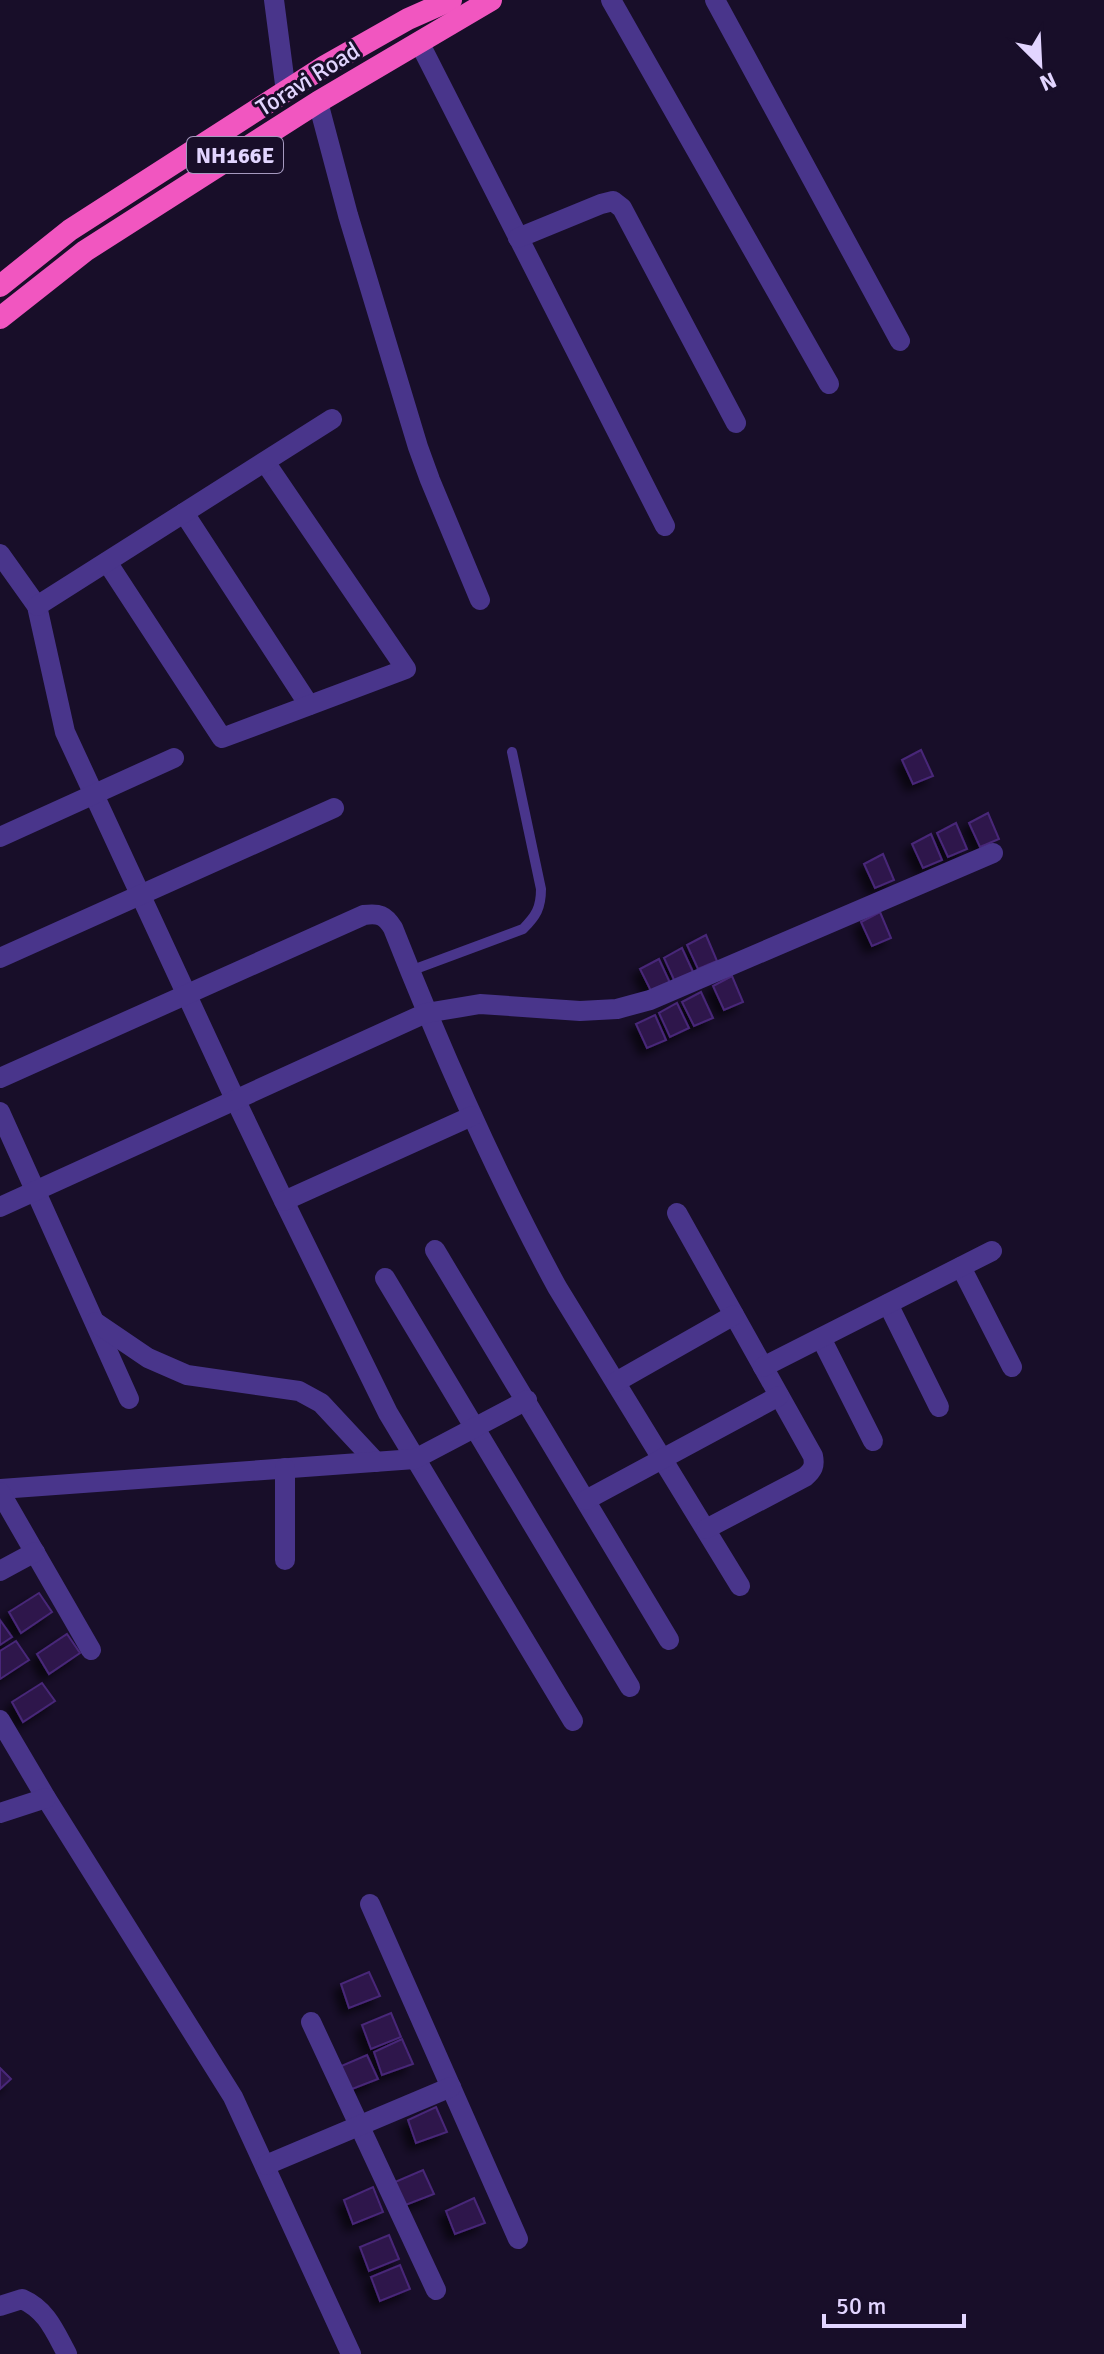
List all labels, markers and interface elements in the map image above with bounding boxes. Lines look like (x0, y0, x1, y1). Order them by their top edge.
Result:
north arrow (1000, 24, 1080, 104)
street label: Toravi Road (251, 35, 365, 123)
text: N (1035, 66, 1060, 97)
road number: NH166E (187, 137, 283, 173)
scale bar (824, 2278, 964, 2328)
text: 50 m (836, 2291, 886, 2321)

